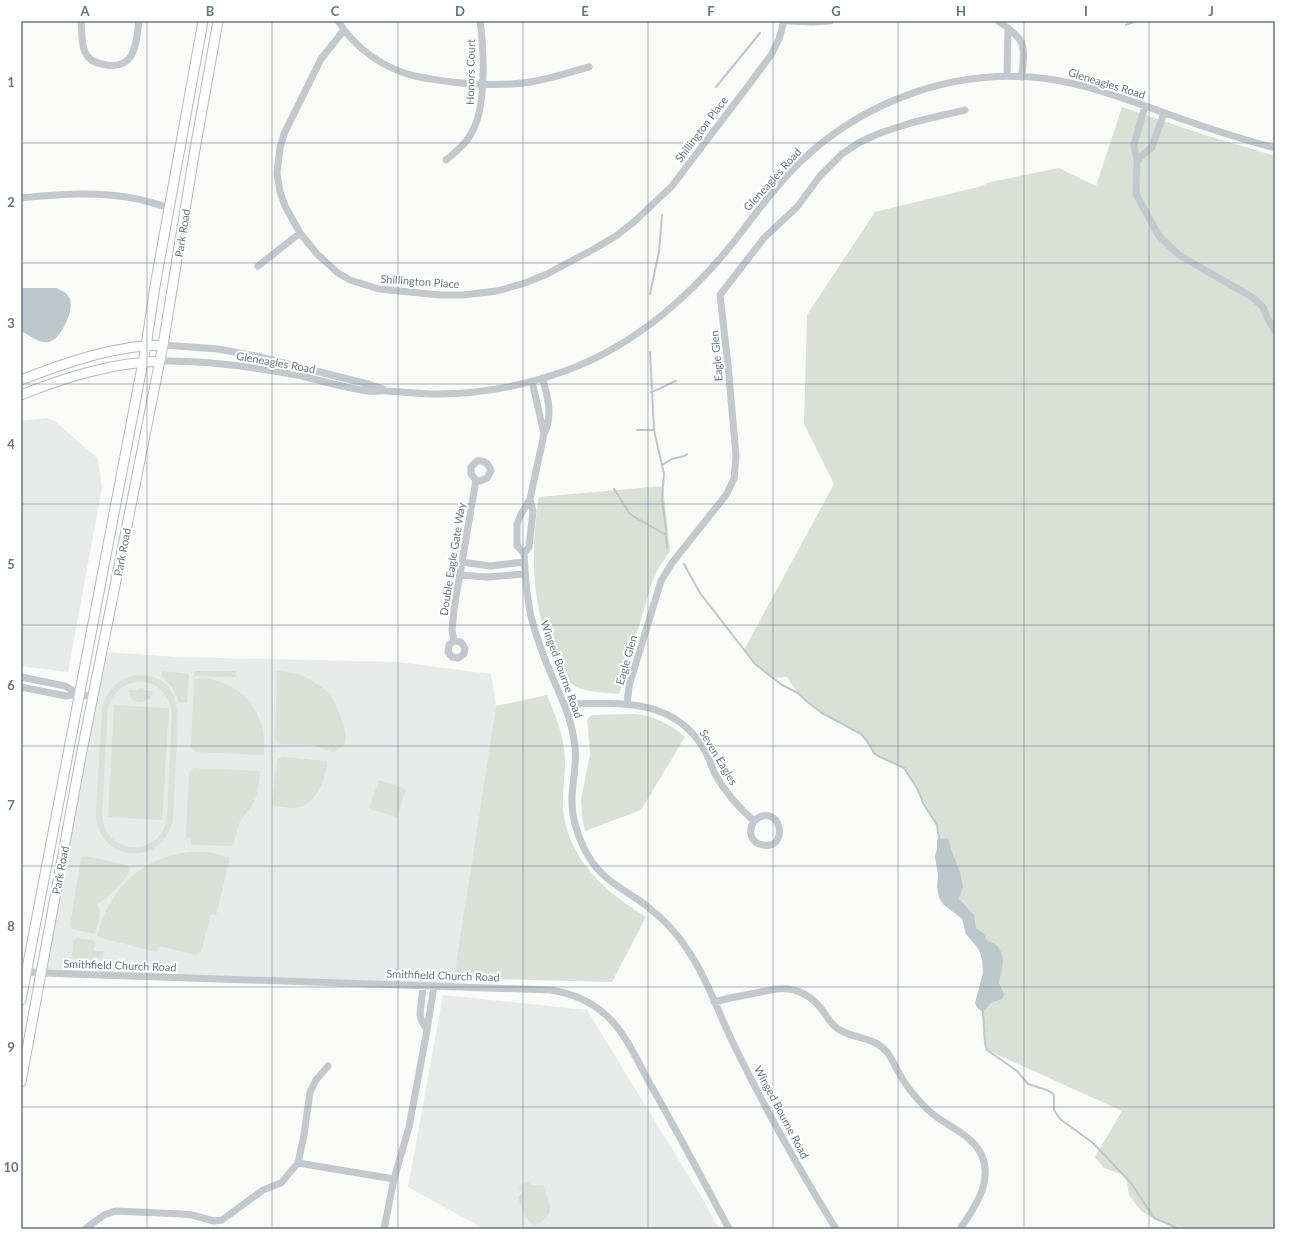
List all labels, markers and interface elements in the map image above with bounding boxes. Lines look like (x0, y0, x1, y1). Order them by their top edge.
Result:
text: A (79, 3, 90, 19)
text: B (206, 3, 215, 19)
text: C (331, 3, 340, 19)
text: D (455, 3, 465, 19)
text: E (581, 3, 589, 19)
text: F (707, 3, 715, 19)
text: G (831, 3, 841, 19)
text: H (956, 3, 966, 19)
text: I (1084, 3, 1088, 19)
text: J (1208, 3, 1214, 19)
street label: Honors Court (463, 39, 477, 105)
street label: Gleneagles Road (1067, 65, 1147, 101)
text: 1 (7, 74, 15, 90)
street label: Shillington Place (672, 93, 730, 164)
street label: Gleneagles Road (740, 145, 804, 213)
text: 2 (7, 194, 15, 210)
street label: Park Road (172, 208, 192, 258)
street label: Shillington Place (380, 272, 460, 290)
text: 3 (7, 315, 15, 331)
street label: Eagle Glen (707, 330, 725, 382)
street label: Gleneagles Road (236, 349, 316, 375)
text: 4 (7, 436, 15, 452)
street label: Double Eagle Gate Way (437, 501, 467, 616)
street label: Park Road (111, 527, 133, 577)
text: 5 (7, 556, 15, 572)
street label: Winged Bourne Road (538, 618, 586, 720)
street label: Eagle Glen (613, 634, 639, 686)
text: 6 (7, 677, 15, 693)
street label: Seven Eagles (697, 727, 741, 787)
text: 7 (7, 797, 15, 813)
street label: Park Road (49, 845, 71, 895)
text: 8 (7, 918, 15, 934)
street label: Smithfield Church Road (63, 957, 177, 973)
street label: Smithfield Church Road (386, 967, 500, 983)
text: 9 (7, 1039, 15, 1055)
street label: Winged Bourne Road (752, 1063, 812, 1161)
text: 10 (3, 1159, 19, 1175)

